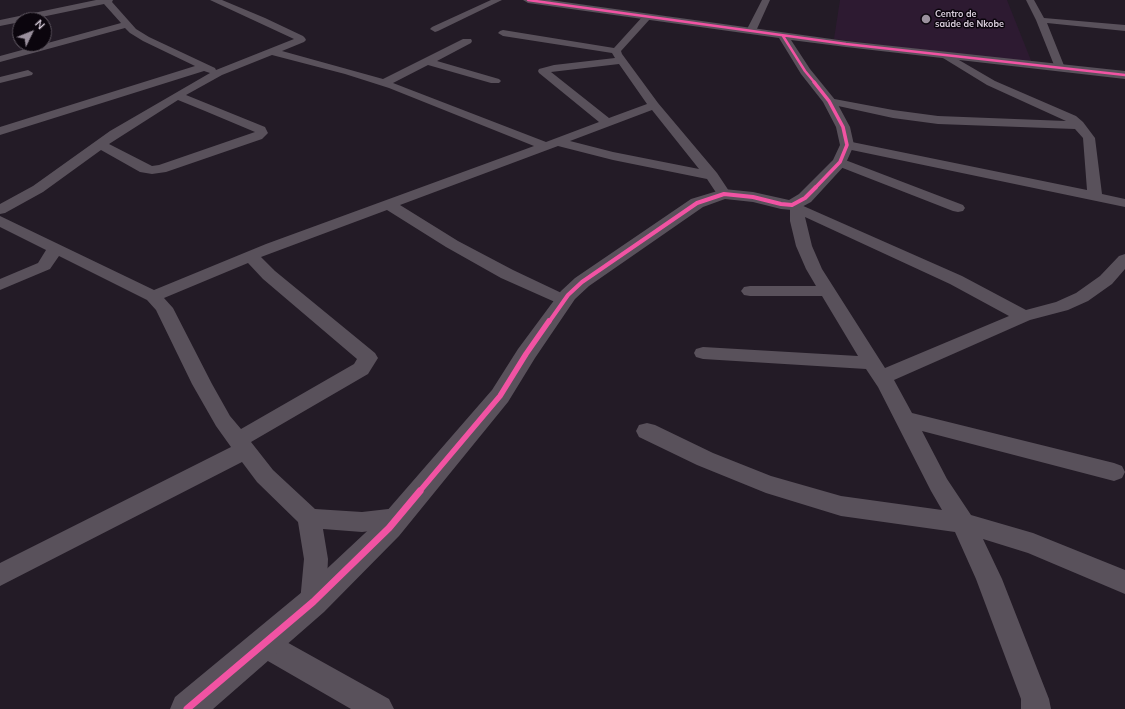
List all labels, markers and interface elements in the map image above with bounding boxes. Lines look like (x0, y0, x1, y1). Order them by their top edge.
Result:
place label: Centro de saúde de Nkobe (935, 9, 1004, 30)
north arrow (12, 12, 52, 52)
marker: Centro de saúde de Nkobe (920, 13, 932, 25)
text: N (32, 17, 48, 32)

